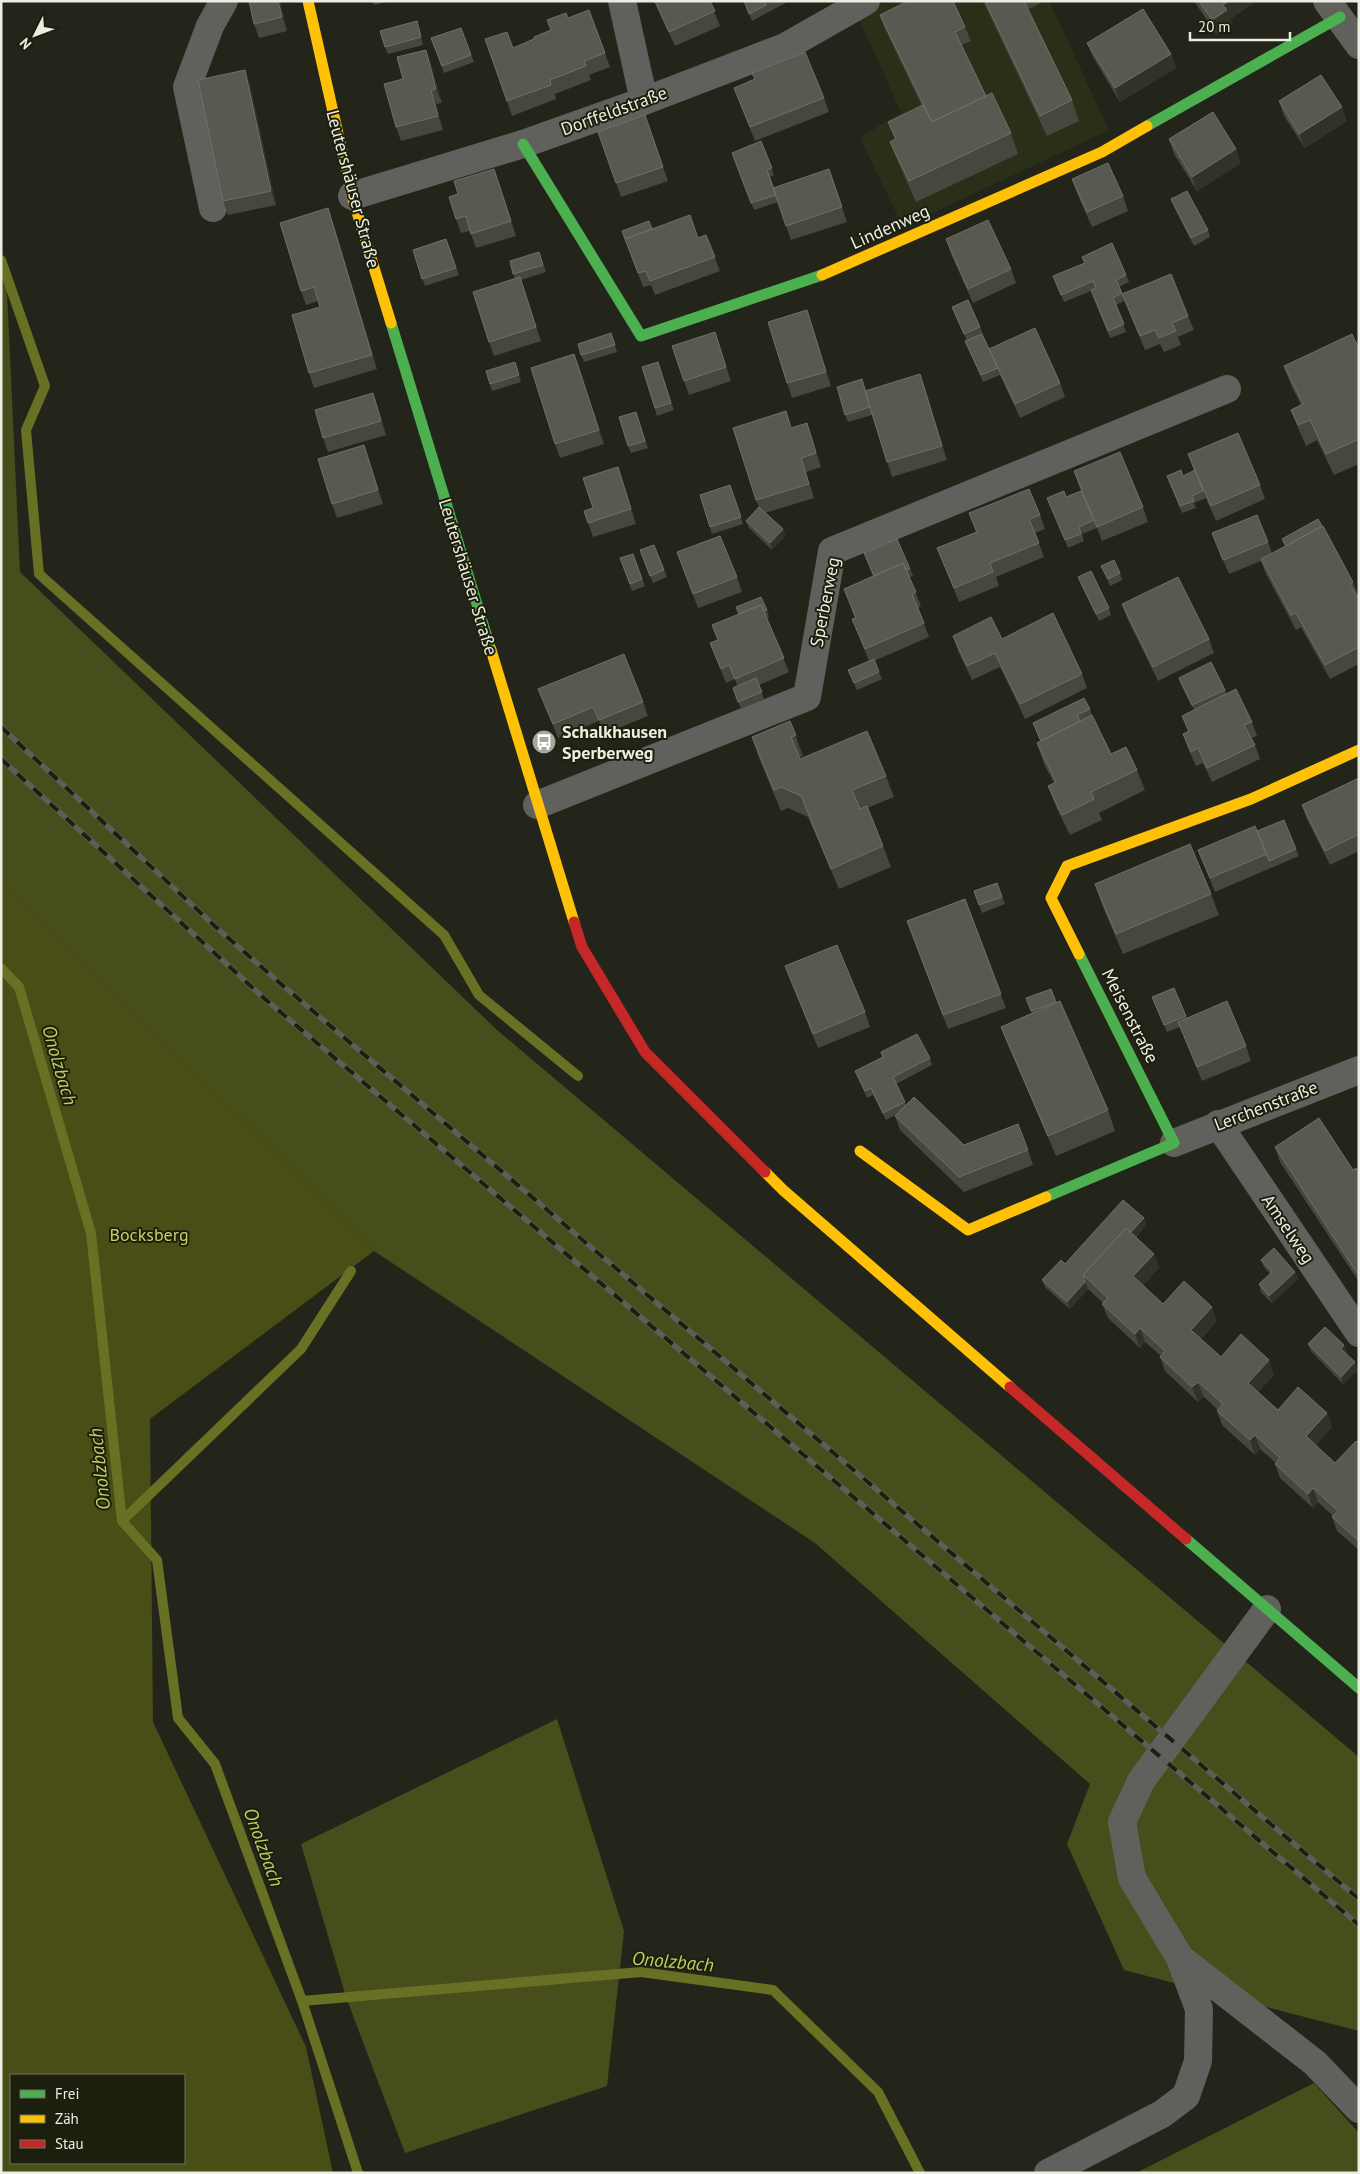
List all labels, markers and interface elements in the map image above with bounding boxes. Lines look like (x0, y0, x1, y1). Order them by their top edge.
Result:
north arrow (10, 10, 60, 60)
scale bar (1190, 10, 1290, 42)
text: 20 m (1198, 17, 1231, 36)
text: N (16, 34, 35, 53)
street label: Dorffeldstraße (558, 81, 670, 140)
street label: Leutershäuser Straße (321, 107, 386, 270)
street label: Lindenweg (847, 199, 933, 254)
street label: Leutershäuser Straße (434, 496, 503, 658)
street label: Sperberweg (805, 555, 844, 649)
place label: Schalkhausen Sperberweg (562, 720, 667, 764)
bus stop icon: Schalkhausen Sperberweg (531, 729, 557, 755)
street label: Meisenstraße (1097, 965, 1164, 1067)
water label: Onolzbach (37, 1022, 83, 1108)
street label: Lerchenstraße (1211, 1075, 1321, 1136)
street label: Amselweg (1257, 1190, 1320, 1268)
park label: Bocksberg (109, 1223, 189, 1246)
water label: Onolzbach (83, 1427, 115, 1511)
water label: Onolzbach (239, 1804, 289, 1890)
water label: Onolzbach (631, 1945, 715, 1977)
legend (10, 2074, 185, 2164)
text: Frei (55, 2084, 80, 2103)
text: Zäh (55, 2109, 79, 2128)
text: Stau (55, 2134, 84, 2153)

